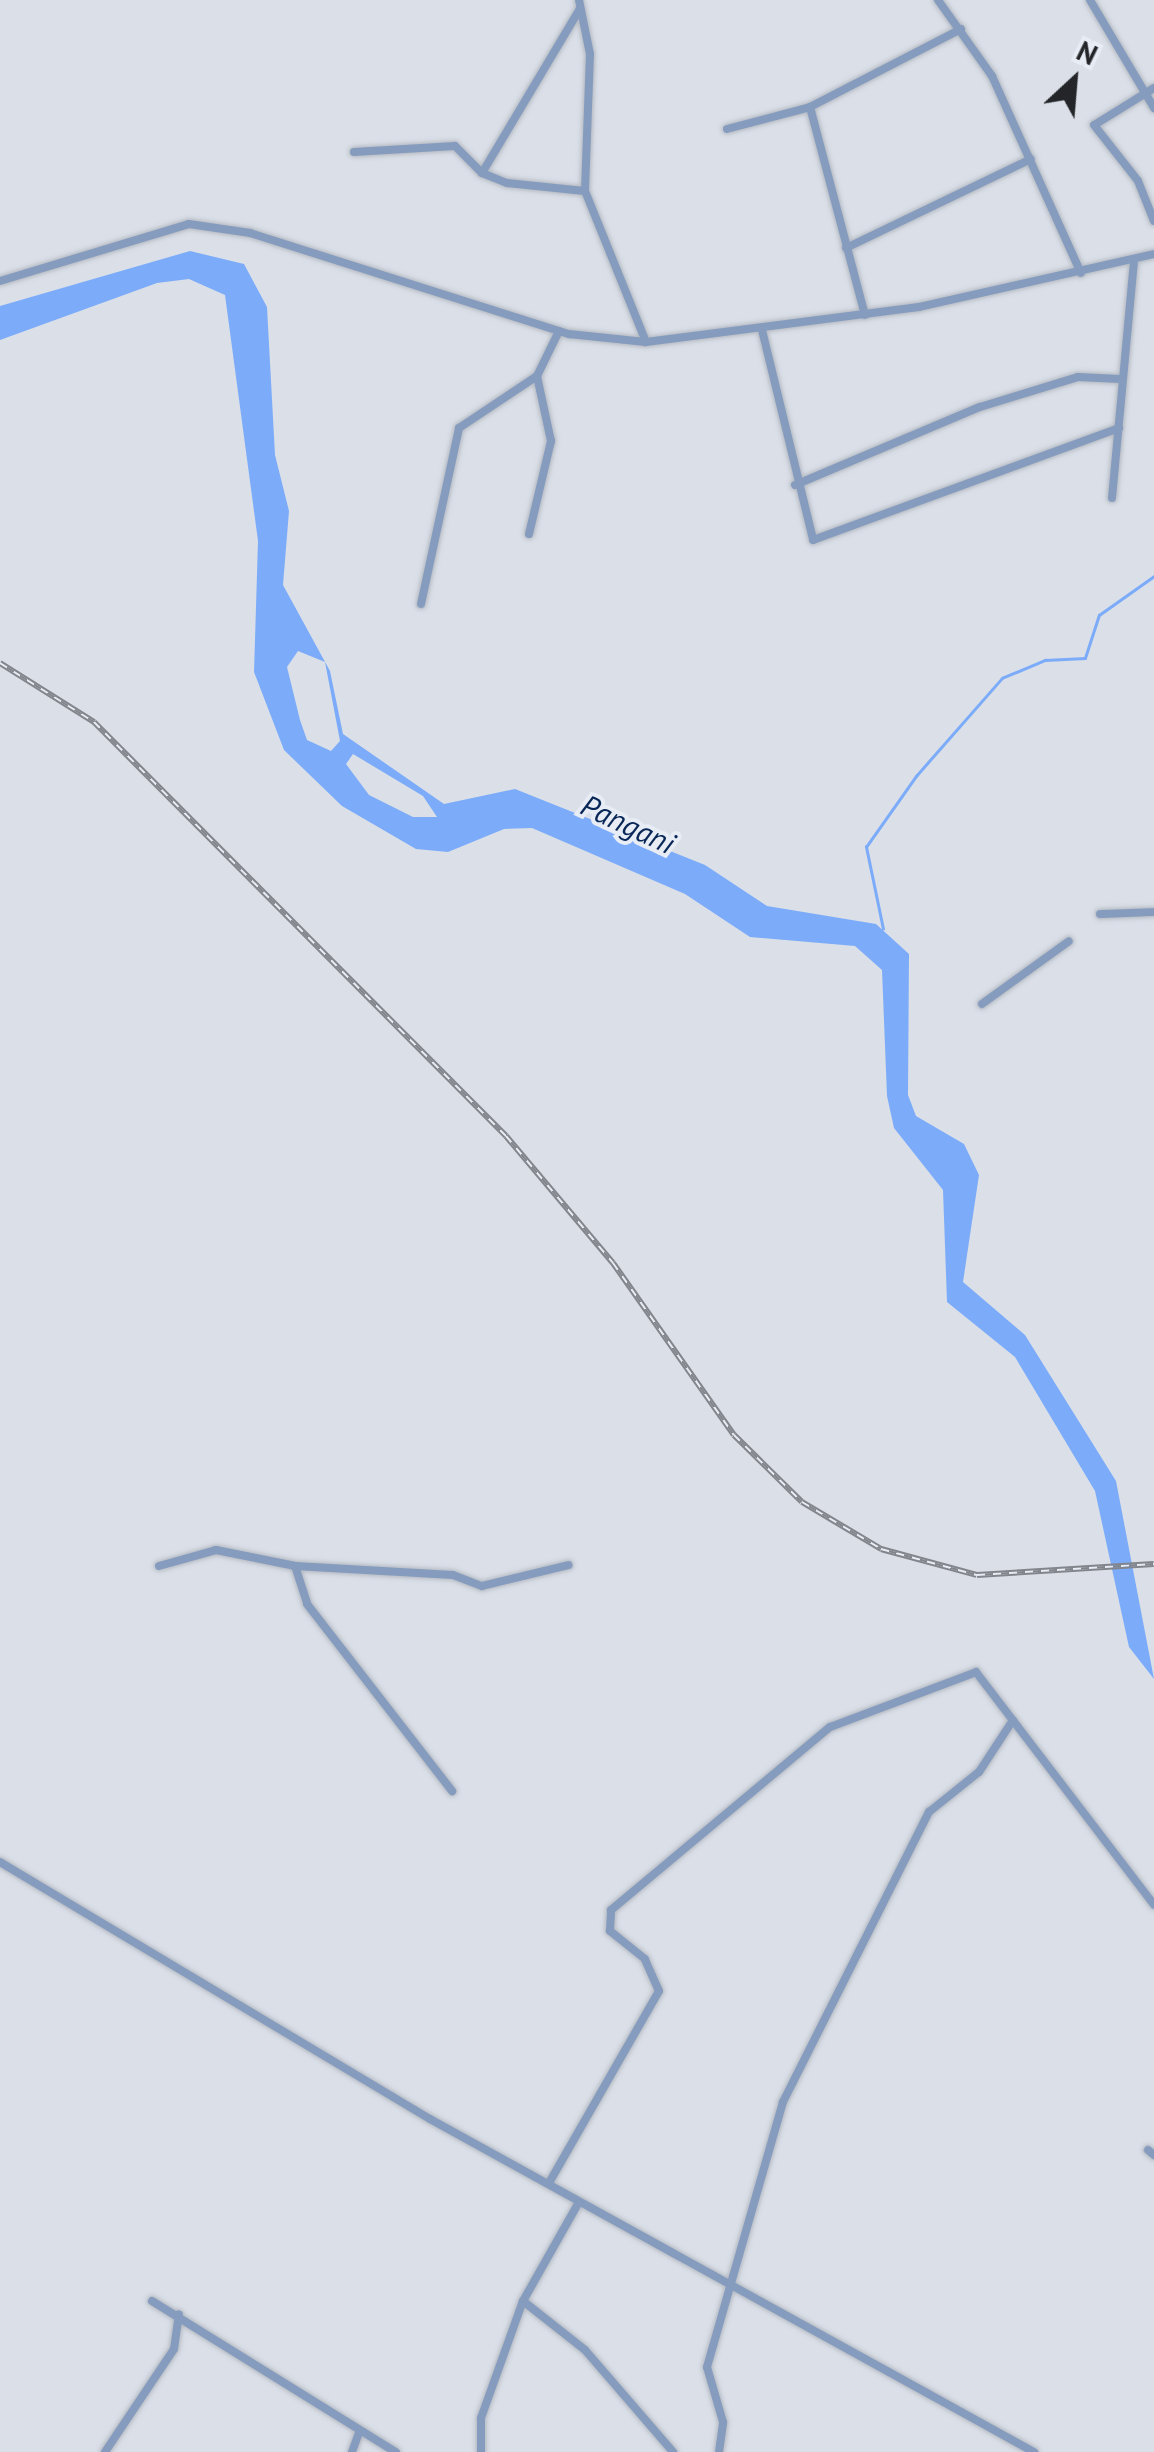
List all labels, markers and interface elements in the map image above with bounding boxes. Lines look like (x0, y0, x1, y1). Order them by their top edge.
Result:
north arrow (1024, 30, 1124, 130)
text: N (1071, 32, 1104, 73)
water label: Pangani (575, 787, 681, 861)

